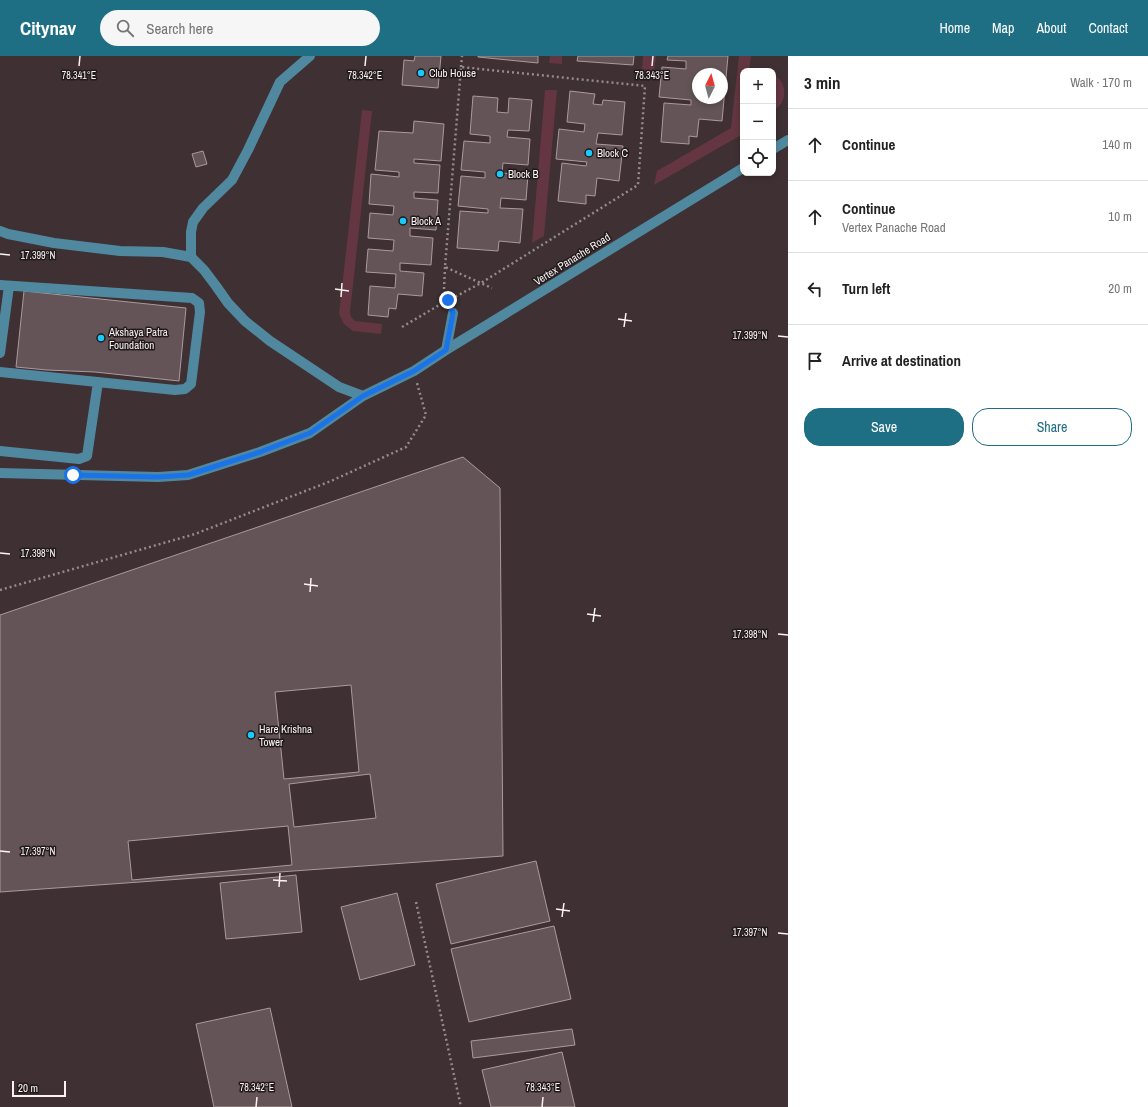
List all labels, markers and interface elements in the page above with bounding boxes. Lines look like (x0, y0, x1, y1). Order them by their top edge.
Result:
search box (100, 10, 380, 46)
text: Citynav (20, 15, 76, 41)
icon: search (114, 17, 136, 39)
text: Search here (146, 18, 213, 39)
text: Home (939, 19, 970, 37)
text: Map (992, 19, 1014, 37)
text: About (1036, 19, 1066, 37)
text: Contact (1088, 19, 1128, 37)
place label: Club House (429, 66, 476, 80)
marker: Club House (416, 68, 426, 78)
north arrow (692, 68, 728, 104)
map controls (740, 68, 776, 176)
button: + (740, 68, 776, 104)
text: 78.341°E (62, 69, 96, 82)
text: 78.342°E (348, 69, 382, 82)
text: 78.343°E (635, 69, 669, 82)
text: 3 min (804, 71, 840, 94)
text: Walk · 170 m (1070, 74, 1132, 91)
button: − (740, 104, 776, 140)
icon: ahead (804, 134, 826, 156)
text: Continue (842, 134, 895, 155)
text: 140 m (1102, 136, 1132, 153)
button: locate (740, 140, 776, 176)
place label: Block C (597, 146, 629, 160)
marker: Block C (584, 148, 594, 158)
place label: Block B (508, 167, 539, 181)
marker: Block B (495, 169, 505, 179)
text: Continue (842, 198, 895, 219)
icon: ahead (804, 206, 826, 228)
text: 10 m (1108, 208, 1132, 225)
place label: Block A (411, 214, 442, 228)
marker: Block A (398, 216, 408, 226)
text: Vertex Panache Road (842, 219, 946, 236)
street label: Vertex Panache Road (531, 230, 613, 288)
text: 17.399°N (21, 249, 56, 262)
icon: left (804, 278, 826, 300)
text: Turn left (842, 278, 890, 299)
text: 20 m (1108, 280, 1132, 297)
route end (439, 291, 457, 309)
place label: Akshaya Patra Foundation (108, 325, 168, 352)
text: 17.399°N (733, 329, 768, 342)
marker: Akshaya Patra Foundation (96, 333, 106, 343)
icon: arrive (804, 350, 826, 372)
text: Arrive at destination (842, 350, 961, 371)
button: Save (804, 408, 964, 446)
button: Share (972, 408, 1132, 446)
route start (64, 466, 82, 484)
text: 17.398°N (21, 547, 56, 560)
text: 17.398°N (733, 628, 768, 641)
place label: Hare Krishna Tower (259, 722, 312, 749)
marker: Hare Krishna Tower (246, 730, 256, 740)
text: 17.397°N (21, 845, 56, 858)
text: 17.397°N (733, 926, 768, 939)
scale bar (12, 1079, 66, 1098)
text: 20 m (18, 1081, 38, 1095)
text: 78.342°E (240, 1081, 274, 1094)
text: 78.343°E (526, 1081, 560, 1094)

